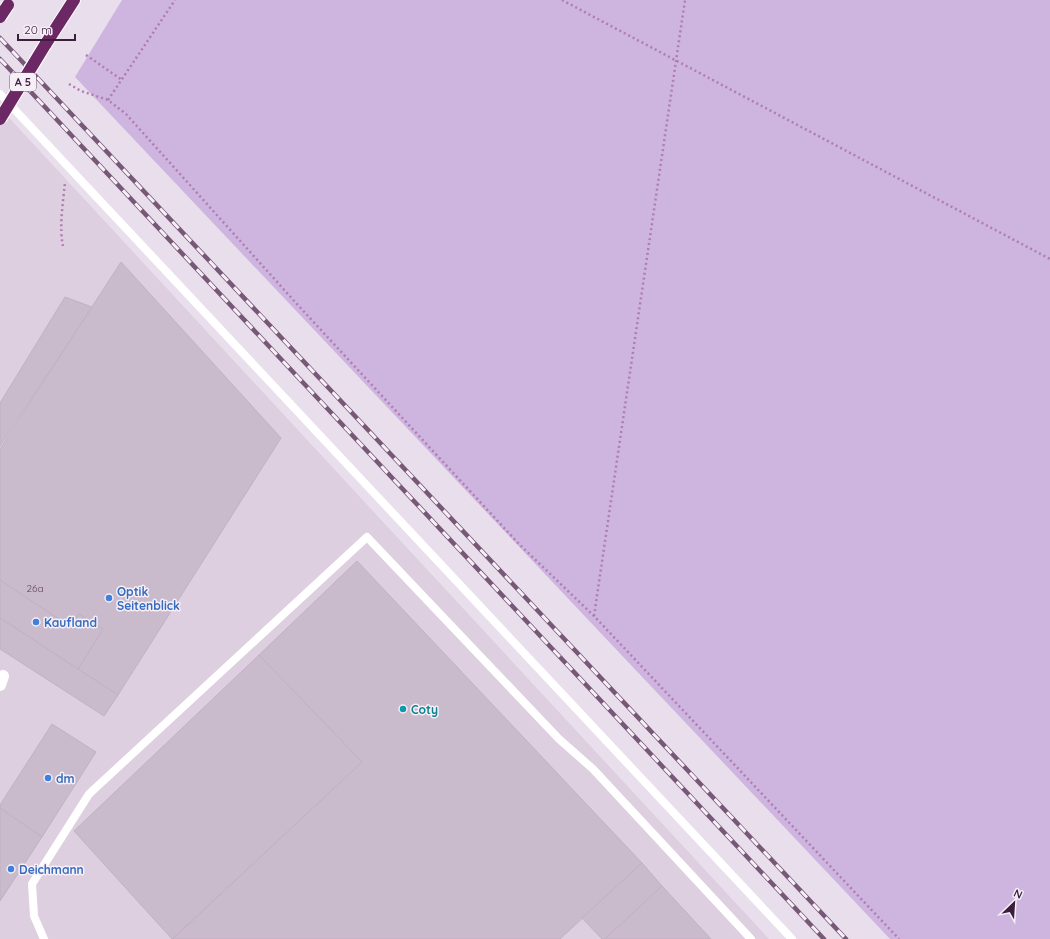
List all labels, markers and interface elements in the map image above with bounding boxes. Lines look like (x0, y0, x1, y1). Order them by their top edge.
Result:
scale bar (18, 16, 75, 42)
text: 20 m (24, 22, 52, 37)
road number: A 5 (10, 73, 36, 91)
house number: 26a (27, 582, 43, 595)
place label: Optik Seitenblick (117, 584, 180, 613)
marker: Optik Seitenblick (104, 593, 114, 603)
place label: Kaufland (44, 615, 97, 630)
marker: Kaufland (31, 617, 41, 627)
place label: Coty (411, 702, 438, 717)
marker: Coty (398, 704, 408, 714)
place label: dm (56, 771, 75, 786)
marker: dm (43, 773, 53, 783)
place label: Deichmann (19, 862, 84, 877)
marker: Deichmann (6, 864, 16, 874)
north arrow (994, 883, 1034, 923)
text: N (1012, 886, 1025, 902)

